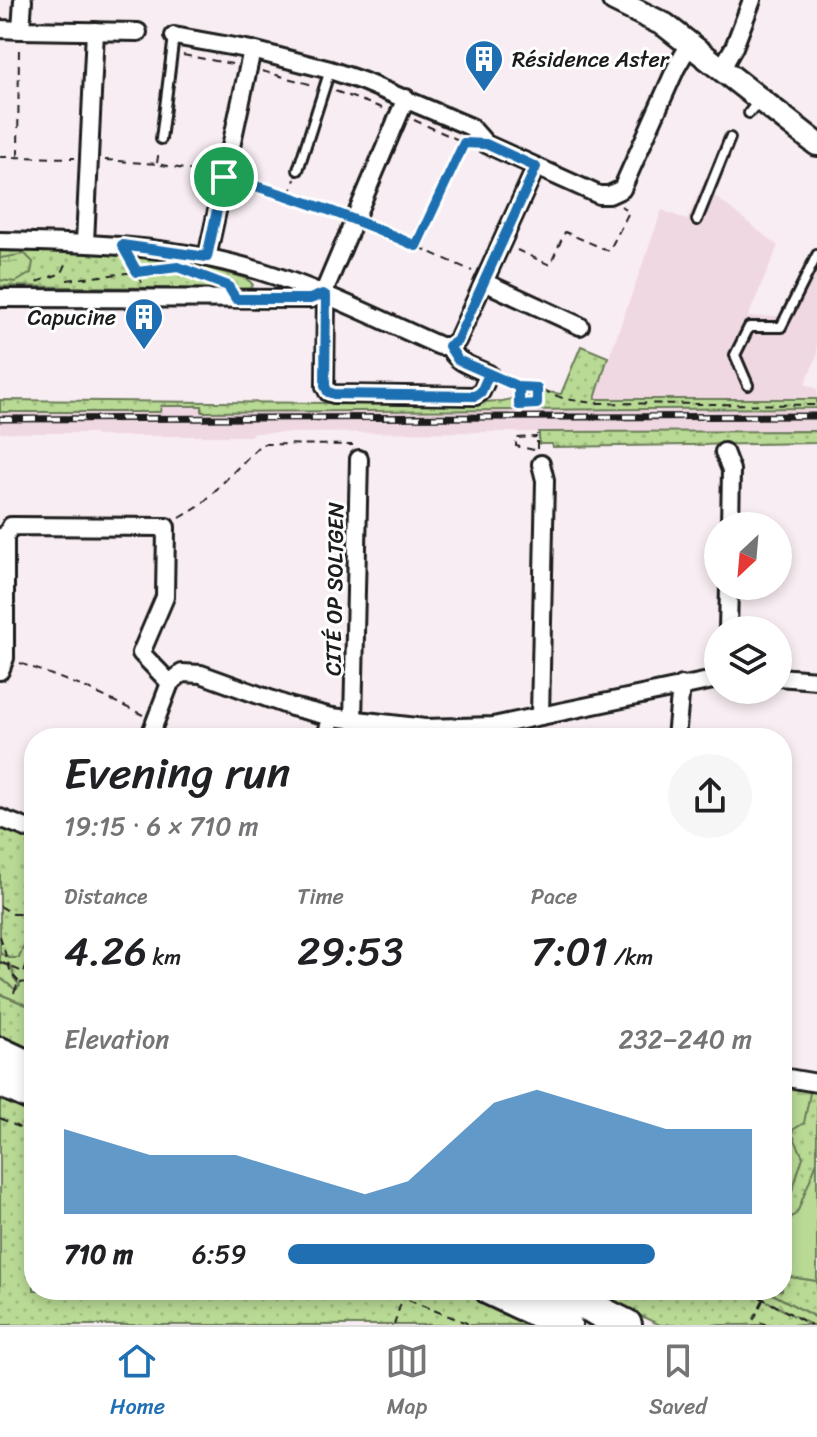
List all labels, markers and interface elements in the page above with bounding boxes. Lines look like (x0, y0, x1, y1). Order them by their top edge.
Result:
building icon: Résidence Aster (463, 38, 505, 93)
place label: Résidence Aster (512, 40, 671, 79)
pin (190, 143, 258, 211)
icon: arrive (202, 155, 246, 199)
building icon: Capucine (123, 296, 165, 351)
place label: Capucine (28, 298, 116, 337)
street label: CITÉ OP SOLTGEN (313, 501, 356, 676)
north arrow (704, 512, 792, 600)
map controls (704, 512, 792, 704)
button: layers (704, 616, 792, 704)
text: Evening run (64, 734, 290, 812)
button: share (668, 754, 752, 838)
text: 19:15 · 6 × 710 m (64, 803, 258, 849)
text: Distance (64, 877, 148, 916)
text: Time (297, 877, 344, 916)
text: Pace (531, 877, 577, 916)
text: 4.26 (64, 916, 147, 987)
text: 29:53 (297, 916, 403, 987)
text: 7:01 (531, 916, 608, 987)
text: km (147, 938, 181, 977)
text: /km (608, 938, 653, 977)
text: Elevation (64, 1016, 169, 1062)
text: 232–240 m (619, 1016, 752, 1062)
text: 710 m (64, 1231, 133, 1277)
text: 6:59 (192, 1231, 246, 1277)
tab: Home (110, 1339, 165, 1426)
tab: Map (385, 1339, 429, 1426)
tab: Saved (649, 1339, 707, 1426)

